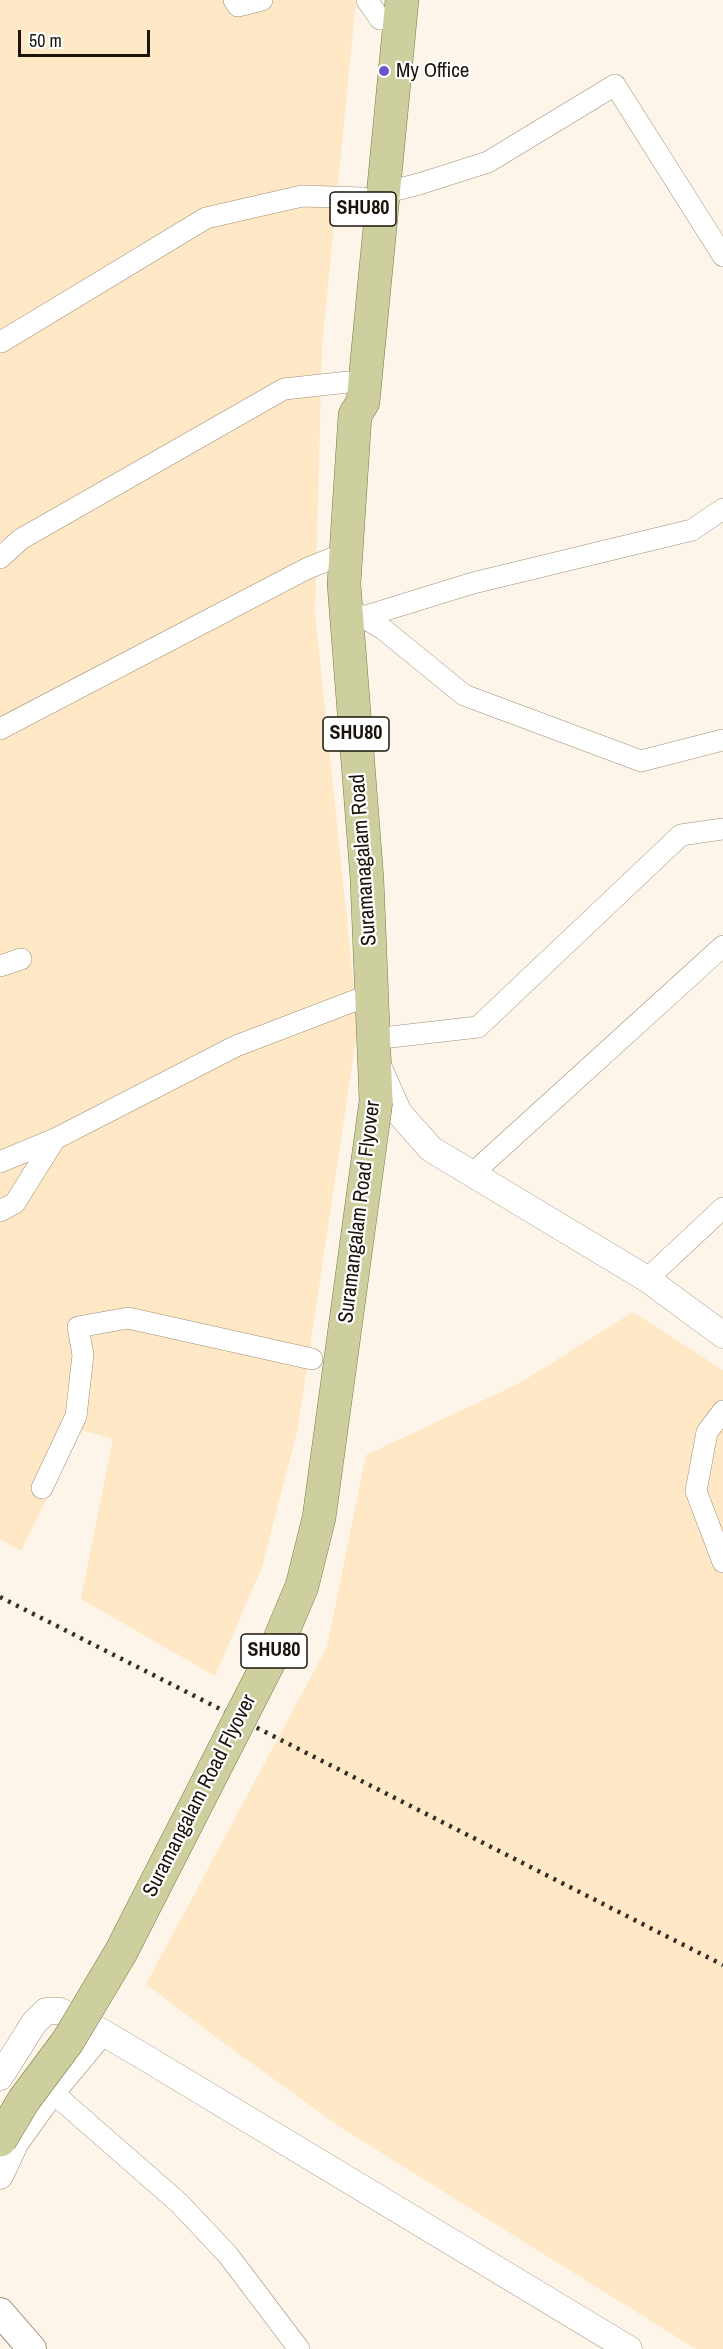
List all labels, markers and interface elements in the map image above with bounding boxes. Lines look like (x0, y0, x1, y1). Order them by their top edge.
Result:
scale bar (21, 18, 153, 56)
text: 50 m (29, 28, 62, 53)
place label: My Office (396, 58, 469, 84)
marker: My Office (377, 64, 391, 78)
road number: SHU80 (330, 192, 396, 226)
road number: SHU80 (323, 717, 389, 751)
street label: Suramanagalam Road (345, 773, 383, 947)
street label: Suramangalam Road Flyover (334, 1099, 386, 1325)
road number: SHU80 (241, 1634, 307, 1668)
street label: Suramangalam Road Flyover (138, 1691, 262, 1901)

